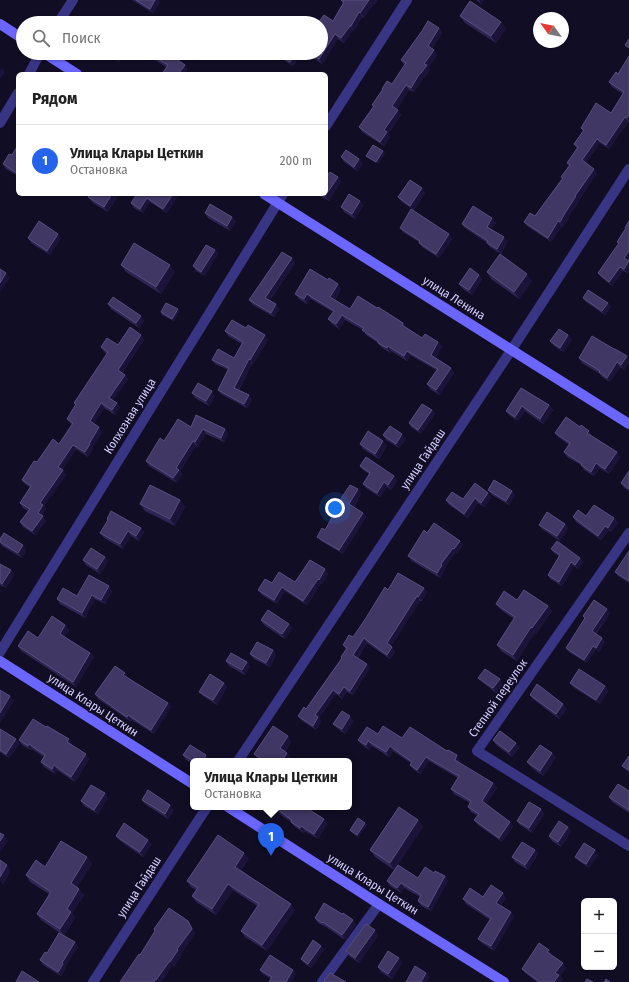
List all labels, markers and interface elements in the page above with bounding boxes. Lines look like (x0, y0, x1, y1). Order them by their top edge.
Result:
north arrow (533, 12, 569, 48)
search box (16, 16, 328, 60)
icon: search (30, 27, 52, 49)
text: Поиск (62, 29, 100, 47)
text: Рядом (32, 88, 77, 109)
text: Улица Клары Цеткин (70, 144, 204, 162)
text: 1 (42, 153, 48, 168)
text: 200 m (280, 153, 312, 168)
text: Остановка (70, 162, 128, 177)
street label: улица Ленина (420, 273, 488, 323)
street label: Колхозная улица (101, 376, 159, 456)
street label: улица Гайдаш (398, 426, 448, 492)
your location (325, 498, 345, 518)
street label: Степной переулок (466, 656, 530, 740)
street label: улица Клары Цеткин (45, 671, 141, 739)
popup (190, 758, 352, 810)
text: Улица Клары Цеткин (204, 768, 338, 786)
text: Остановка (204, 786, 262, 801)
pin: 1 (258, 823, 284, 856)
street label: улица Клары Цеткин (325, 850, 421, 918)
street label: улица Гайдаш (114, 854, 164, 920)
map controls (581, 898, 617, 970)
button: + (581, 898, 617, 934)
button: − (581, 934, 617, 970)

